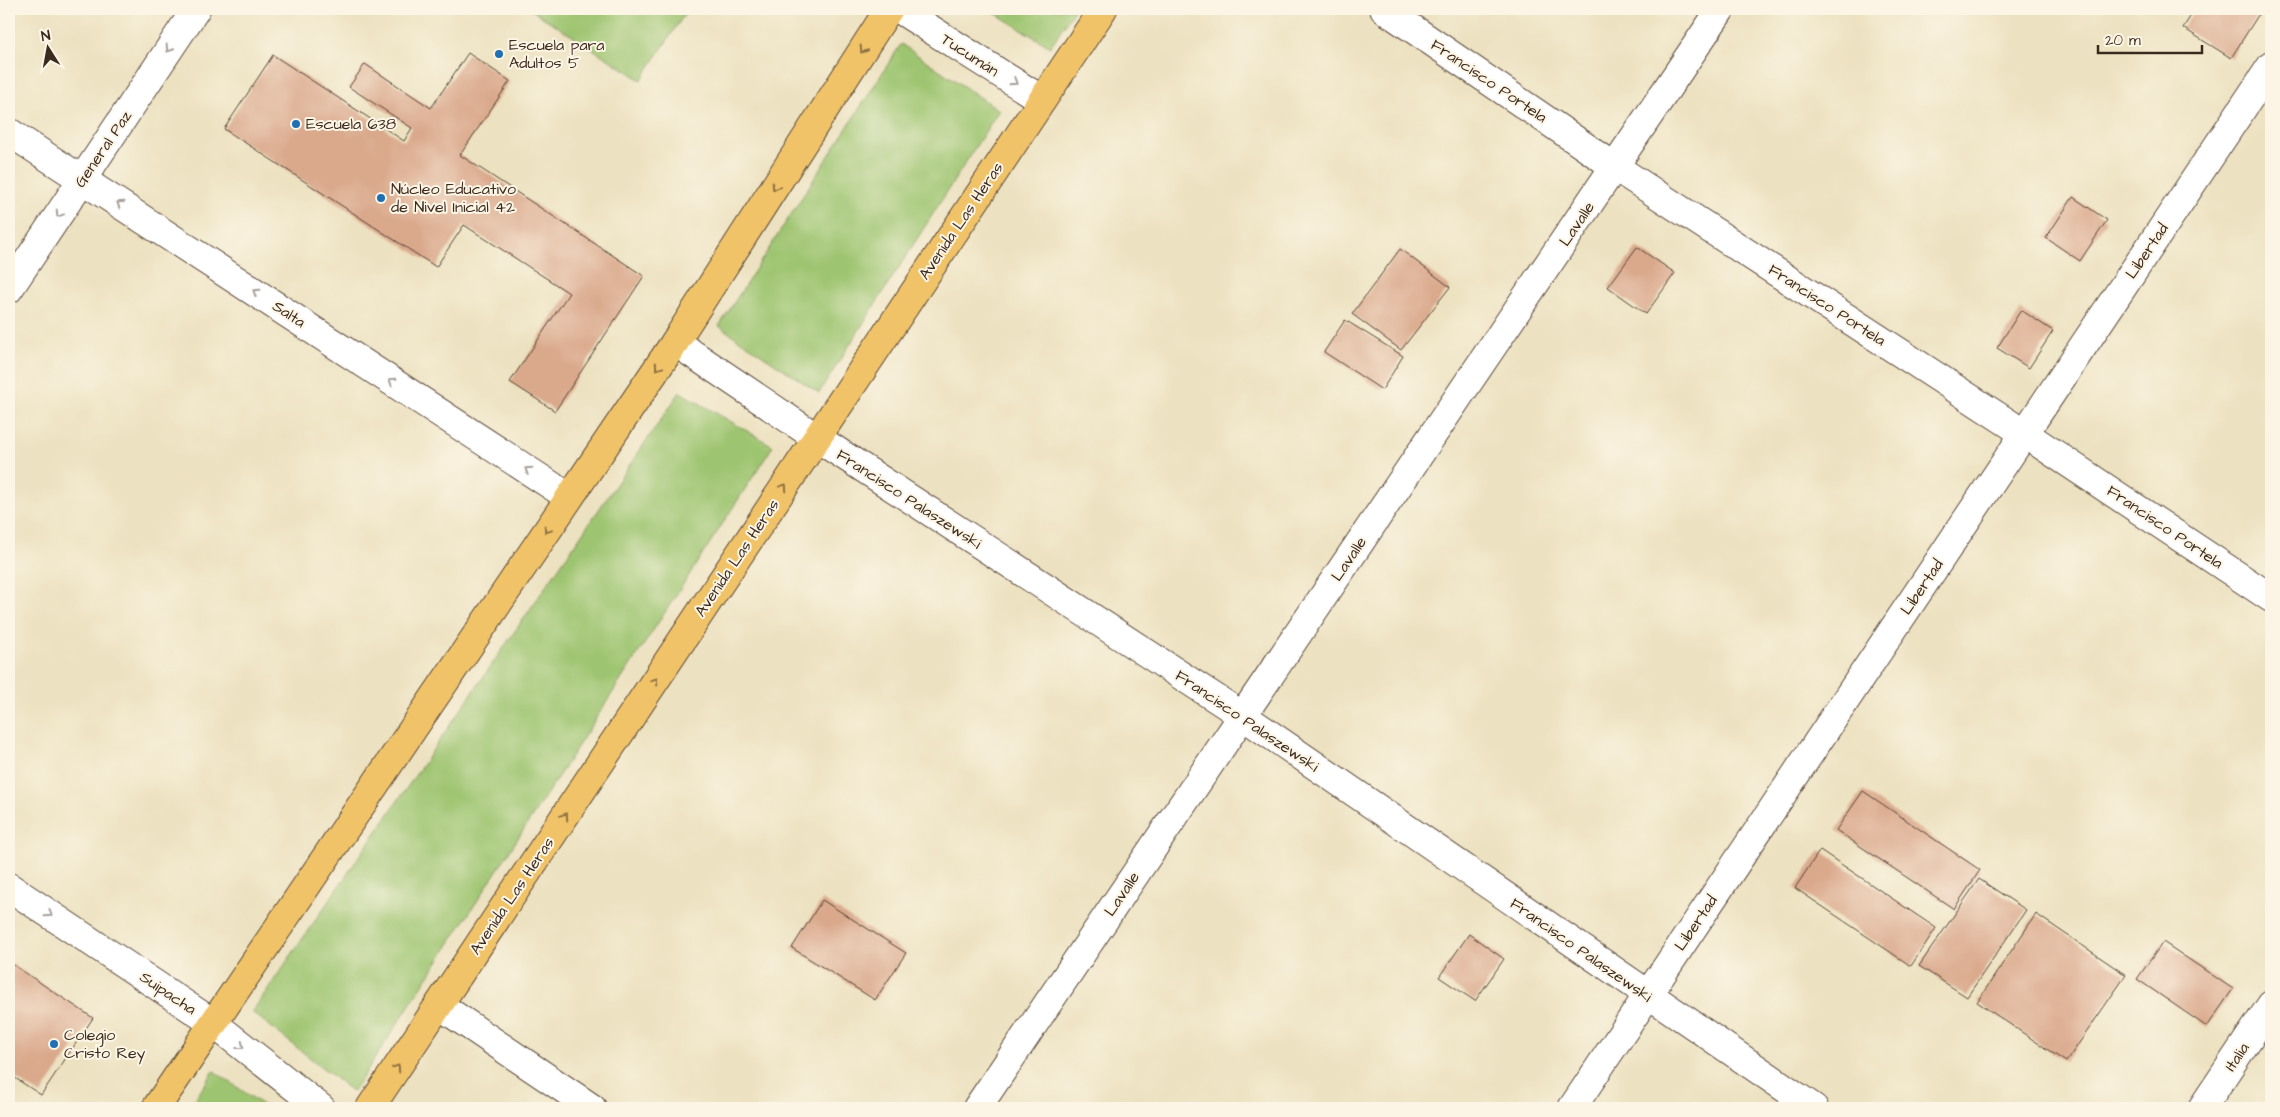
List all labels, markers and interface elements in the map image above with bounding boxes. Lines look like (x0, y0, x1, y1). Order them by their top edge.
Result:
north arrow (22, 22, 72, 72)
scale bar (2098, 22, 2201, 54)
text: N (39, 26, 52, 47)
street label: Tucumán (937, 28, 1003, 82)
text: 20 m (2105, 30, 2141, 51)
place label: Escuela para Adultos 5 (509, 34, 604, 74)
street label: Francisco Portela (1426, 34, 1552, 128)
one-way arrow (165, 44, 175, 53)
one-way arrow (859, 44, 869, 53)
marker: Escuela para Adultos 5 (493, 48, 505, 60)
one-way arrow (1008, 76, 1017, 85)
street label: General Paz (69, 106, 137, 192)
place label: Escuela 638 (306, 113, 396, 135)
marker: Escuela 638 (290, 118, 302, 130)
street label: Avenida Las Heras (913, 158, 1009, 284)
place label: Núcleo Educativo de Nivel Inicial 42 (391, 178, 516, 218)
one-way arrow (771, 181, 781, 190)
marker: Núcleo Educativo de Nivel Inicial 42 (375, 192, 387, 204)
street label: Lavalle (1554, 197, 1600, 251)
one-way arrow (117, 200, 126, 210)
one-way arrow (56, 208, 65, 218)
street label: Libertad (2120, 219, 2174, 283)
street label: Francisco Portela (1764, 259, 1890, 351)
one-way arrow (253, 289, 262, 299)
street label: Salta (268, 295, 310, 333)
one-way arrow (655, 361, 664, 371)
one-way arrow (389, 378, 398, 388)
street label: Francisco Palaszewski (832, 444, 986, 555)
one-way arrow (525, 467, 534, 476)
street label: Francisco Portela (2102, 480, 2228, 574)
one-way arrow (778, 484, 787, 493)
street label: Avenida Las Heras (689, 495, 785, 621)
one-way arrow (544, 524, 553, 534)
street label: Lavalle (1326, 532, 1372, 586)
street label: Libertad (1895, 555, 1949, 619)
street label: Francisco Palaszewski (1171, 665, 1324, 778)
one-way arrow (649, 677, 658, 686)
one-way arrow (559, 812, 568, 822)
street label: Avenida Las Heras (464, 833, 560, 959)
street label: Lavalle (1099, 867, 1145, 921)
street label: Libertad (1669, 891, 1723, 955)
street label: Francisco Palaszewski (1505, 893, 1657, 1008)
one-way arrow (44, 908, 53, 917)
street label: Suipacha (135, 966, 201, 1020)
place label: Colegio Cristo Rey (64, 1024, 146, 1065)
marker: Colegio Cristo Rey (48, 1038, 60, 1050)
street label: Italia (2219, 1038, 2255, 1076)
one-way arrow (235, 1040, 244, 1048)
one-way arrow (391, 1064, 400, 1073)

